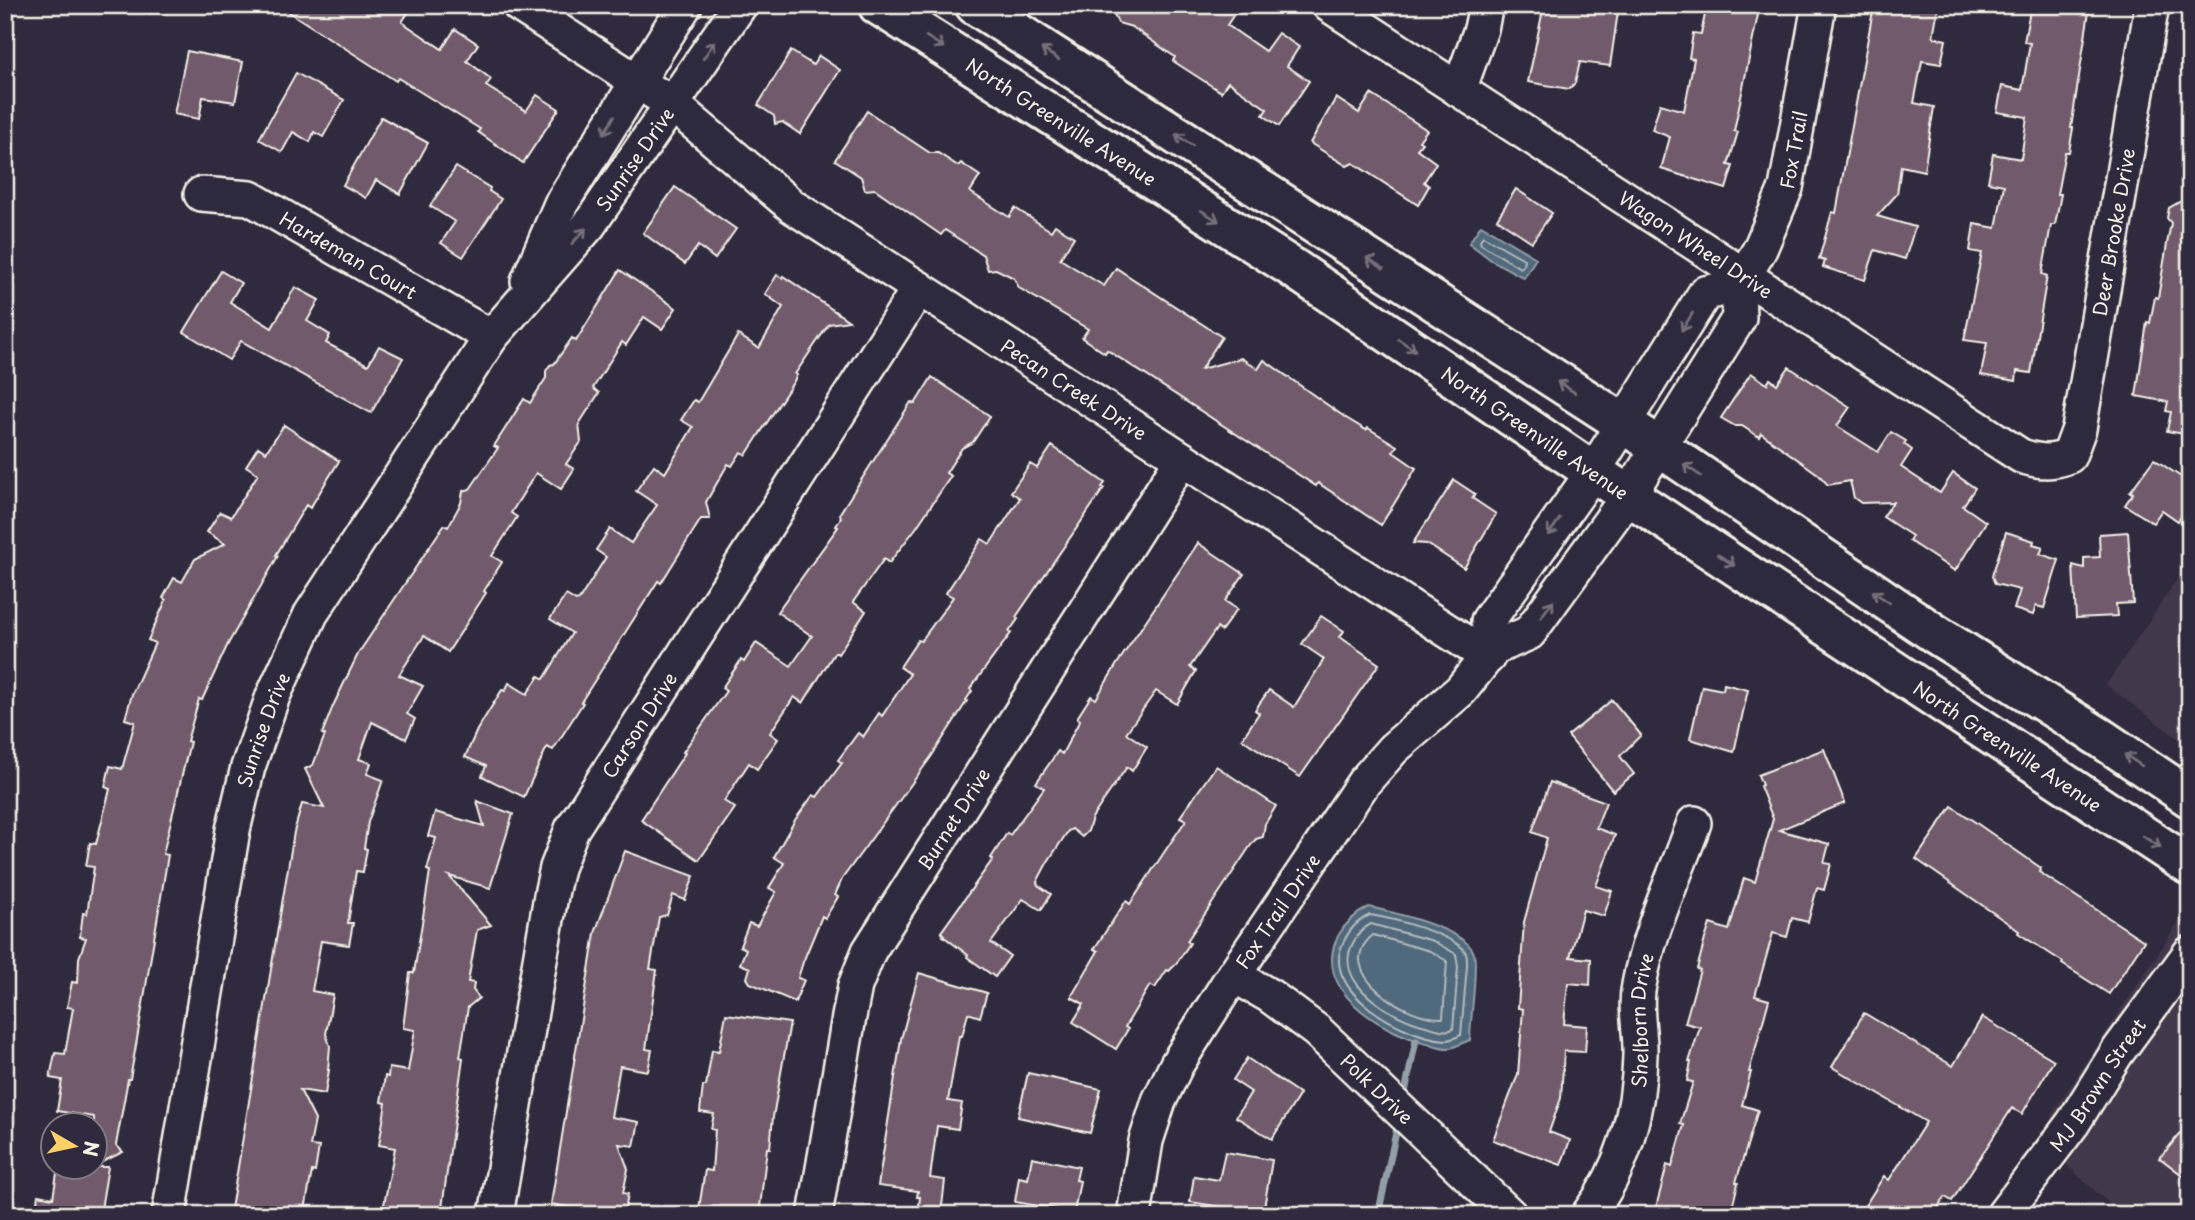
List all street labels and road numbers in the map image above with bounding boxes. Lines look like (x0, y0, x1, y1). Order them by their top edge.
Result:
street label: North Greenville Avenue (961, 50, 1162, 192)
street label: Sunrise Drive (589, 101, 680, 217)
street label: Fox Trail (1772, 109, 1814, 191)
street label: Deer Brooke Drive (2085, 146, 2141, 318)
street label: Wagon Wheel Drive (1613, 184, 1779, 305)
street label: Hardeman Court (275, 204, 423, 306)
street label: Pecan Creek Drive (996, 331, 1153, 447)
street label: North Greenville Avenue (1436, 359, 1634, 506)
street label: Carson Drive (594, 666, 683, 783)
street label: Sunrise Drive (230, 667, 296, 790)
street label: North Greenville Avenue (1908, 673, 2107, 818)
street label: Burnet Drive (910, 762, 996, 875)
street label: Fox Trail Drive (1228, 848, 1326, 974)
street label: Shelborn Drive (1623, 950, 1660, 1089)
street label: MJ Brown Street (2042, 1012, 2152, 1157)
street label: Polk Drive (1334, 1047, 1420, 1130)

